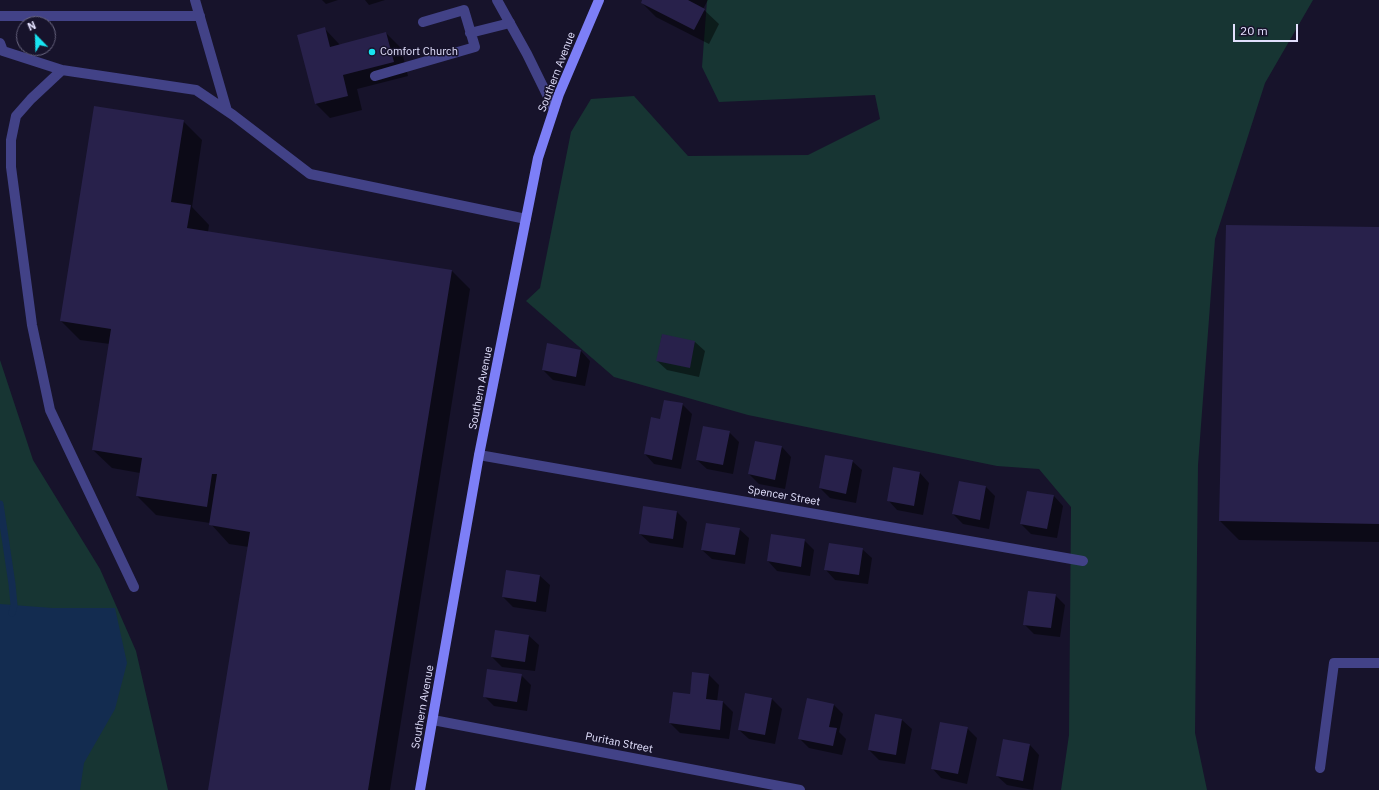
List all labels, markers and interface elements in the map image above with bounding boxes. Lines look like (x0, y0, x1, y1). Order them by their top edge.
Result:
north arrow (16, 16, 56, 56)
scale bar (1235, 16, 1300, 42)
text: N (25, 18, 38, 34)
text: 20 m (1240, 23, 1268, 38)
street label: Southern Avenue (536, 30, 578, 114)
place label: Comfort Church (380, 45, 458, 59)
marker: Comfort Church (367, 47, 377, 57)
street label: Southern Avenue (466, 345, 496, 431)
street label: Spencer Street (747, 483, 821, 509)
street label: Southern Avenue (409, 664, 437, 750)
street label: Puritan Street (584, 730, 654, 756)

